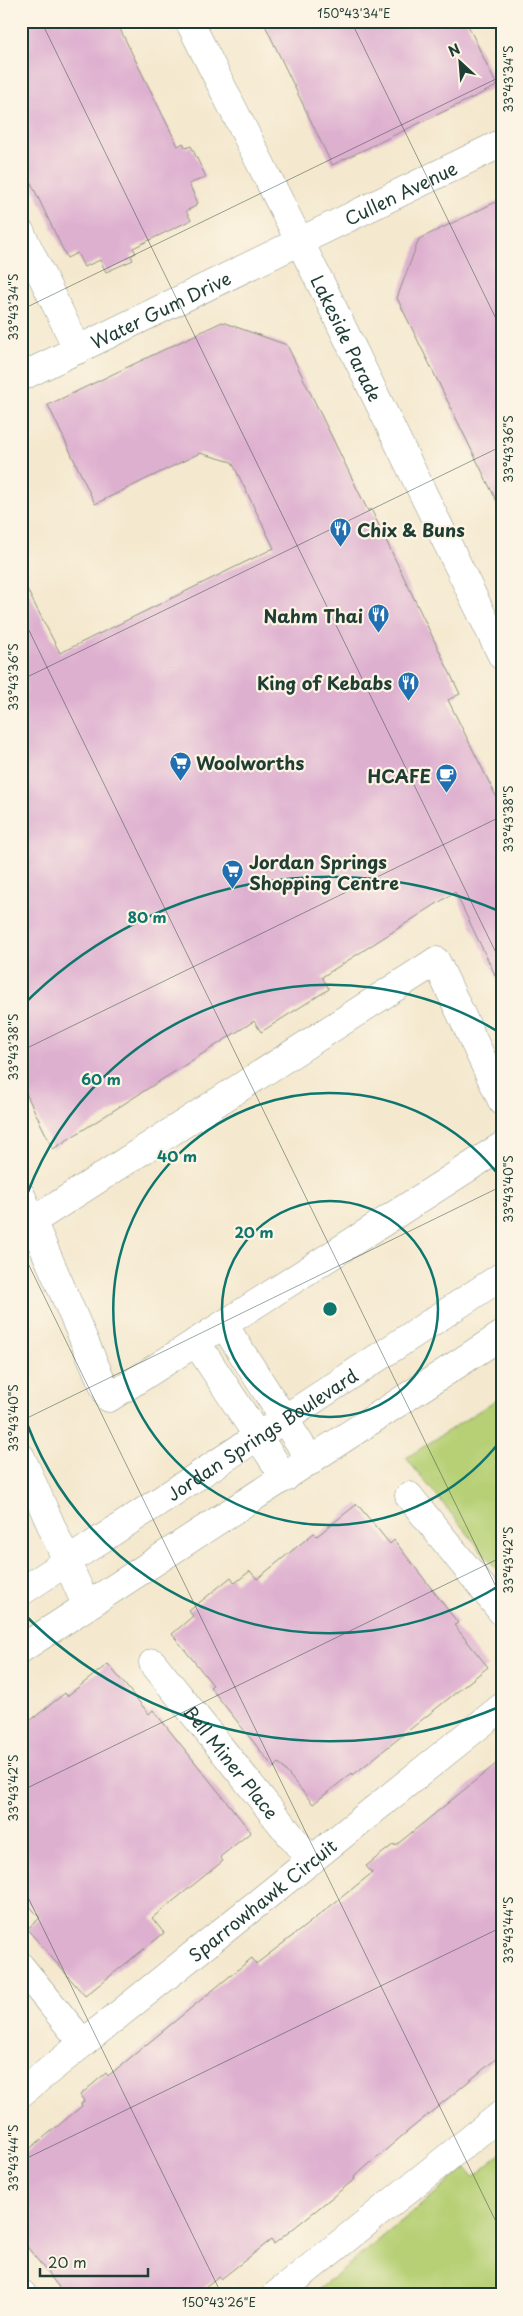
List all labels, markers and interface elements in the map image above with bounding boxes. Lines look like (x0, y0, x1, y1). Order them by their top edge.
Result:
text: 150°43'34"E (317, 4, 391, 22)
north arrow (436, 38, 486, 88)
text: N (444, 38, 464, 62)
text: 33°43'34"S (499, 45, 517, 113)
street label: Cullen Avenue (340, 153, 462, 231)
street label: Water Gum Drive (86, 264, 235, 355)
street label: Lakeside Parade (305, 270, 389, 405)
text: 33°43'34"S (4, 273, 22, 341)
text: 33°43'36"S (499, 415, 517, 483)
place label: Chix & Buns (357, 516, 465, 543)
restaurant icon: Chix & Buns (329, 517, 353, 548)
place label: Nahm Thai (264, 602, 363, 629)
restaurant icon: Nahm Thai (367, 603, 391, 634)
text: 33°43'36"S (4, 643, 22, 711)
place label: King of Kebabs (257, 669, 392, 696)
restaurant icon: King of Kebabs (396, 670, 420, 701)
place label: Woolworths (196, 749, 304, 776)
supermarket icon: Woolworths (168, 750, 192, 781)
place label: HCAFE (367, 762, 431, 789)
cafe icon: HCAFE (435, 763, 459, 794)
text: 33°43'38"S (499, 786, 517, 852)
place label: Jordan Springs Shopping Centre (249, 848, 399, 896)
supermarket icon: Jordan Springs Shopping Centre (221, 859, 245, 890)
text: 80 m (127, 905, 167, 928)
text: 33°43'38"S (4, 1014, 22, 1080)
text: 60 m (81, 1067, 121, 1090)
text: 40 m (157, 1144, 197, 1167)
text: 33°43'40"S (499, 1155, 517, 1223)
text: 20 m (235, 1220, 273, 1243)
centre of rings (321, 1300, 339, 1318)
street label: Jordan Springs Boulevard (161, 1361, 362, 1506)
text: 33°43'40"S (4, 1384, 22, 1452)
text: 33°43'42"S (499, 1527, 517, 1593)
street label: Bell Miner Place (178, 1699, 286, 1824)
text: 33°43'42"S (4, 1755, 22, 1821)
street label: Sparrowhawk Circuit (182, 1832, 342, 1967)
text: 33°43'44"S (499, 1897, 517, 1963)
text: 33°43'44"S (4, 2125, 22, 2191)
scale bar (40, 2246, 148, 2278)
text: 20 m (48, 2250, 87, 2273)
text: 150°43'26"E (182, 2293, 256, 2311)

